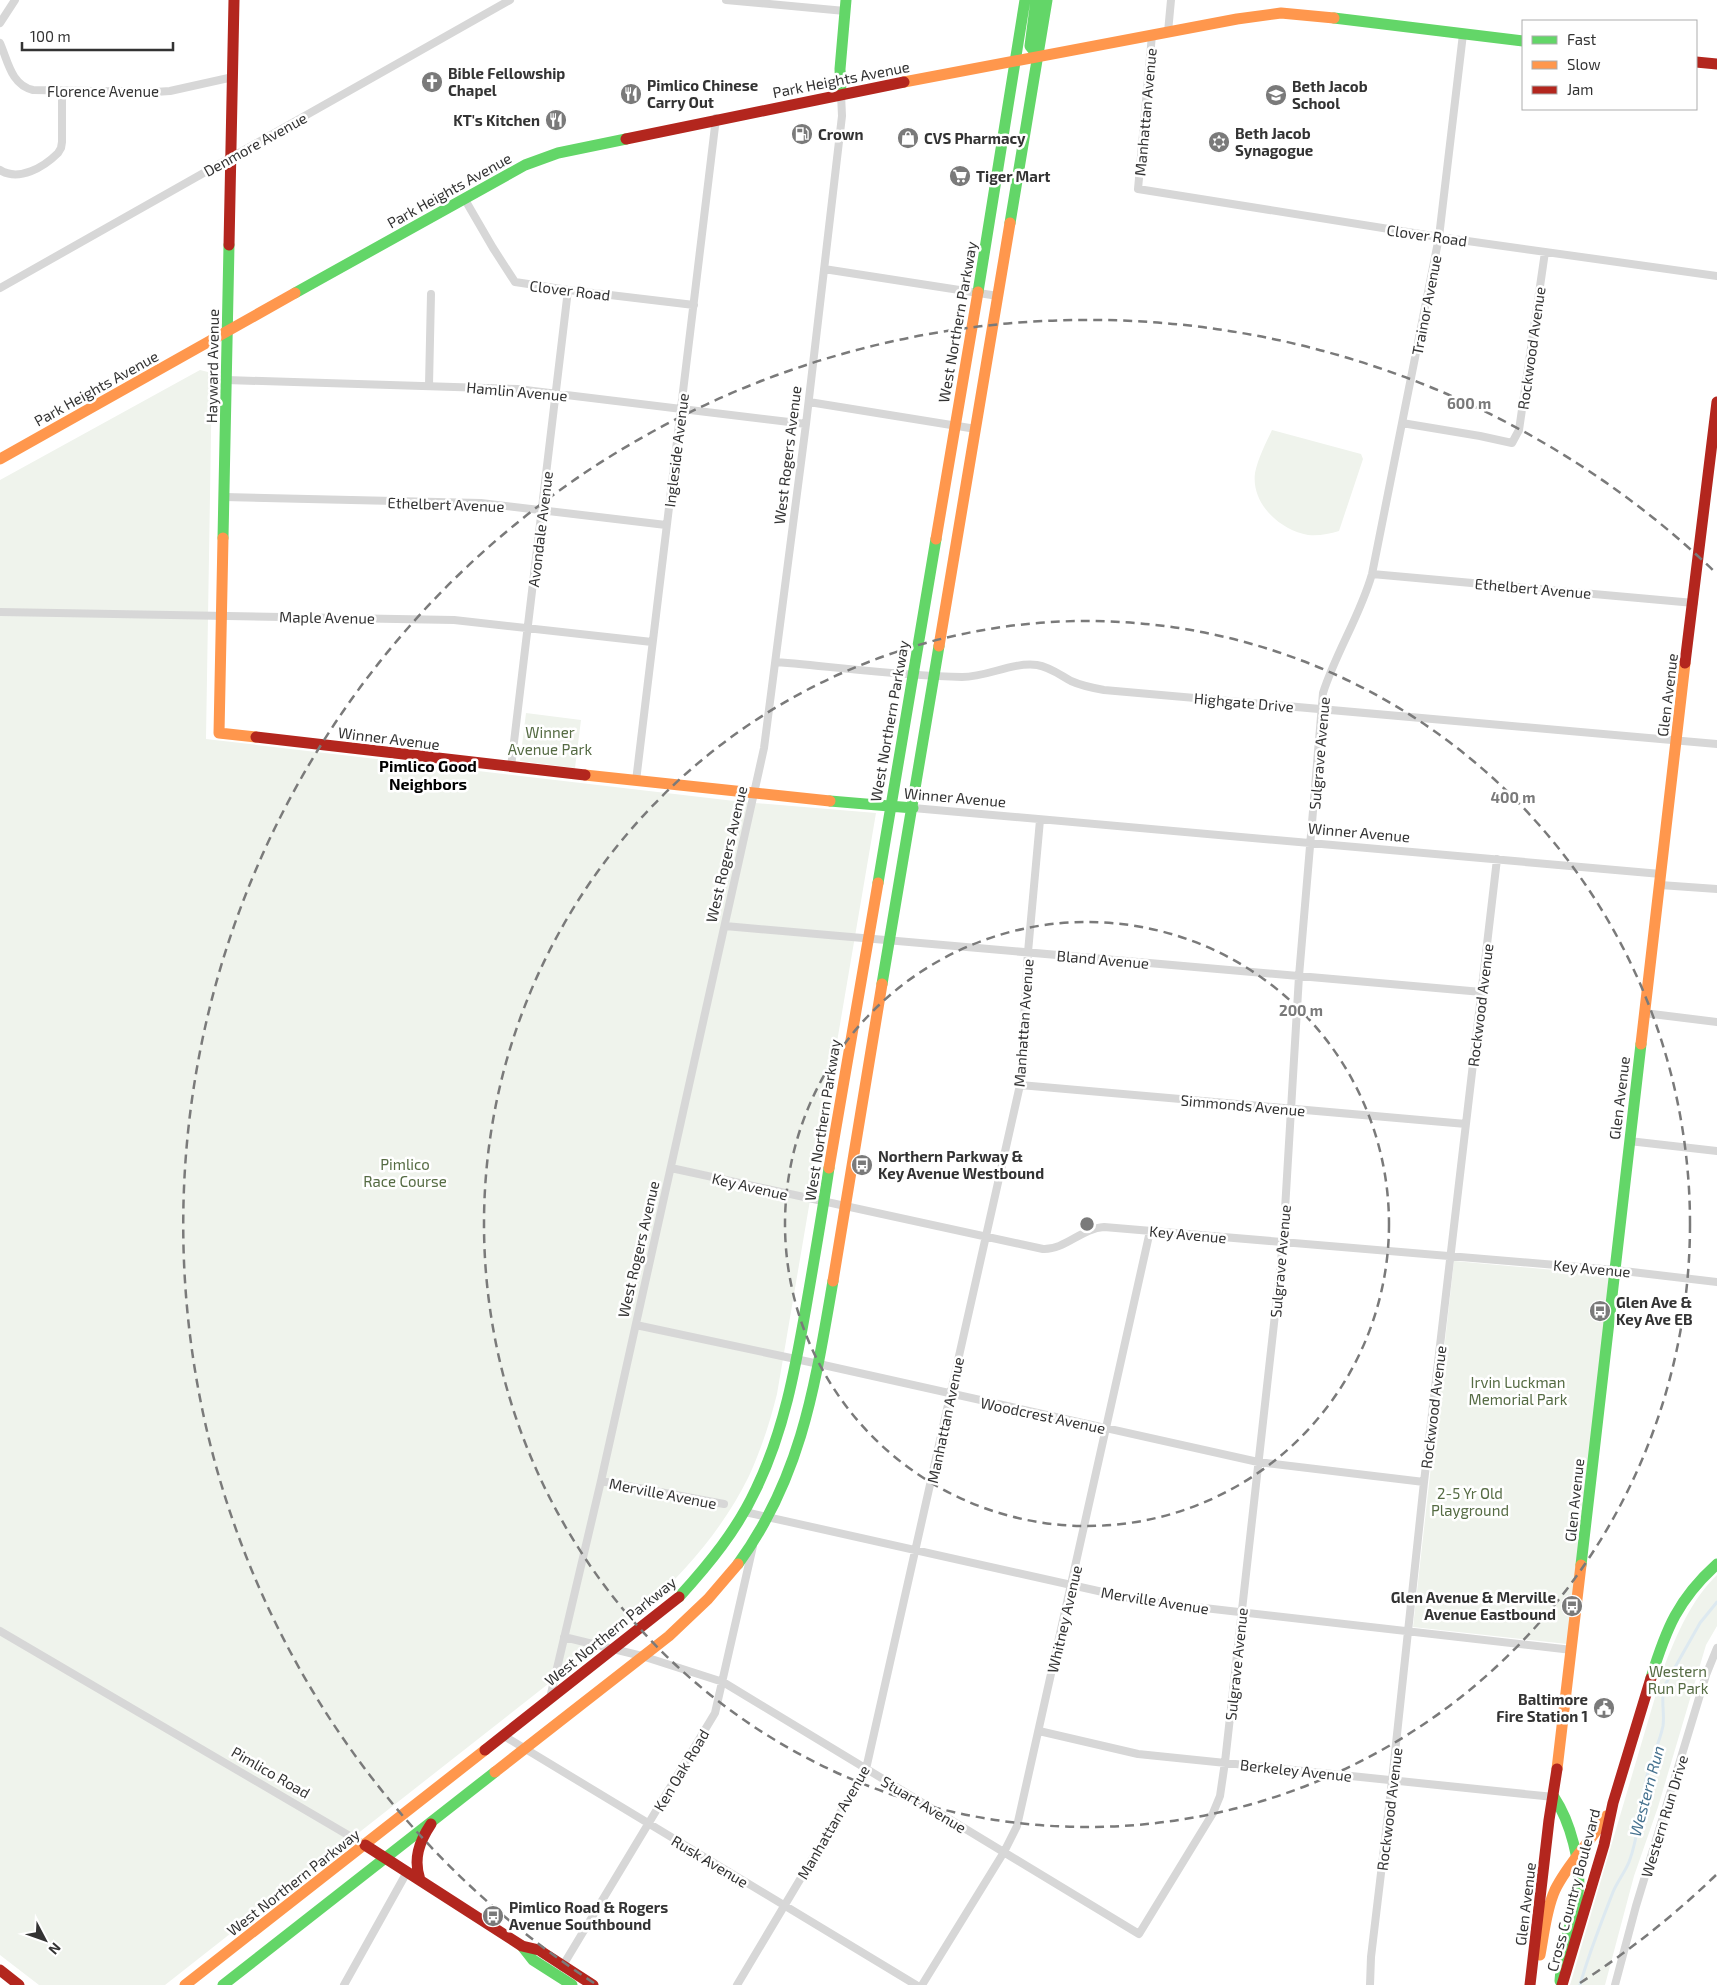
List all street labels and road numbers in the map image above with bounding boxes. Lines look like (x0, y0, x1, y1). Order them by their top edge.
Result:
street label: Manhattan Avenue (1130, 47, 1160, 177)
street label: Park Heights Avenue (771, 57, 911, 101)
street label: Florence Avenue (47, 82, 159, 100)
street label: Denmore Avenue (200, 108, 310, 180)
street label: Park Heights Avenue (384, 148, 514, 232)
street label: Clover Road (1386, 220, 1468, 250)
street label: West Northern Parkway (934, 240, 980, 404)
street label: Trainor Avenue (1407, 253, 1445, 357)
street label: Clover Road (529, 276, 611, 304)
street label: Rockwood Avenue (1513, 285, 1549, 411)
street label: Hayward Avenue (202, 309, 222, 423)
street label: Park Heights Avenue (31, 346, 161, 430)
street label: Hamlin Avenue (466, 378, 568, 404)
street label: West Rogers Avenue (770, 385, 804, 525)
street label: Ingleside Avenue (660, 392, 692, 508)
street label: Avondale Avenue (524, 470, 556, 588)
street label: Ethelbert Avenue (387, 493, 505, 515)
street label: Ethelbert Avenue (1474, 574, 1592, 602)
street label: Maple Avenue (279, 607, 375, 627)
street label: West Northern Parkway (866, 639, 912, 803)
street label: Glen Avenue (1653, 652, 1681, 738)
street label: Highgate Drive (1193, 689, 1295, 715)
street label: Sulgrave Avenue (1305, 696, 1333, 810)
street label: Winner Avenue (337, 723, 441, 753)
street label: West Rogers Avenue (702, 784, 750, 924)
street label: Winner Avenue (903, 784, 1007, 810)
street label: Winner Avenue (1307, 819, 1411, 845)
street label: Rockwood Avenue (1464, 942, 1496, 1068)
street label: Bland Avenue (1056, 946, 1150, 972)
street label: Manhattan Avenue (1010, 958, 1036, 1088)
street label: West Northern Parkway (800, 1038, 844, 1202)
street label: Glen Avenue (1605, 1055, 1633, 1141)
street label: Simmonds Avenue (1180, 1091, 1306, 1119)
street label: Key Avenue (710, 1169, 790, 1203)
street label: West Rogers Avenue (614, 1179, 662, 1319)
street label: Sulgrave Avenue (1266, 1204, 1294, 1318)
street label: Key Avenue (1149, 1222, 1227, 1246)
street label: Key Avenue (1553, 1256, 1631, 1280)
street label: Rockwood Avenue (1417, 1344, 1449, 1470)
street label: Manhattan Avenue (923, 1355, 967, 1485)
street label: Woodcrest Avenue (979, 1393, 1107, 1437)
street label: Glen Avenue (1561, 1457, 1587, 1543)
street label: Merville Avenue (608, 1474, 718, 1512)
street label: Whitney Avenue (1043, 1563, 1085, 1675)
street label: West Northern Parkway (541, 1573, 679, 1689)
street label: Merville Avenue (1100, 1583, 1210, 1617)
street label: Sulgrave Avenue (1221, 1607, 1251, 1721)
street label: Ken Oak Road (649, 1726, 713, 1814)
street label: Pimlico Road (229, 1742, 313, 1802)
street label: Rockwood Avenue (1373, 1746, 1405, 1872)
street label: Western Run Drive (1637, 1753, 1691, 1879)
street label: Berkeley Avenue (1239, 1755, 1353, 1785)
street label: Manhattan Avenue (793, 1762, 873, 1882)
street label: Stuart Avenue (878, 1772, 970, 1836)
street label: Cross Country Boulevard (1543, 1807, 1603, 1973)
street label: West Northern Parkway (223, 1825, 363, 1939)
street label: Rusk Avenue (668, 1831, 752, 1891)
street label: Glen Avenue (1511, 1861, 1539, 1947)

